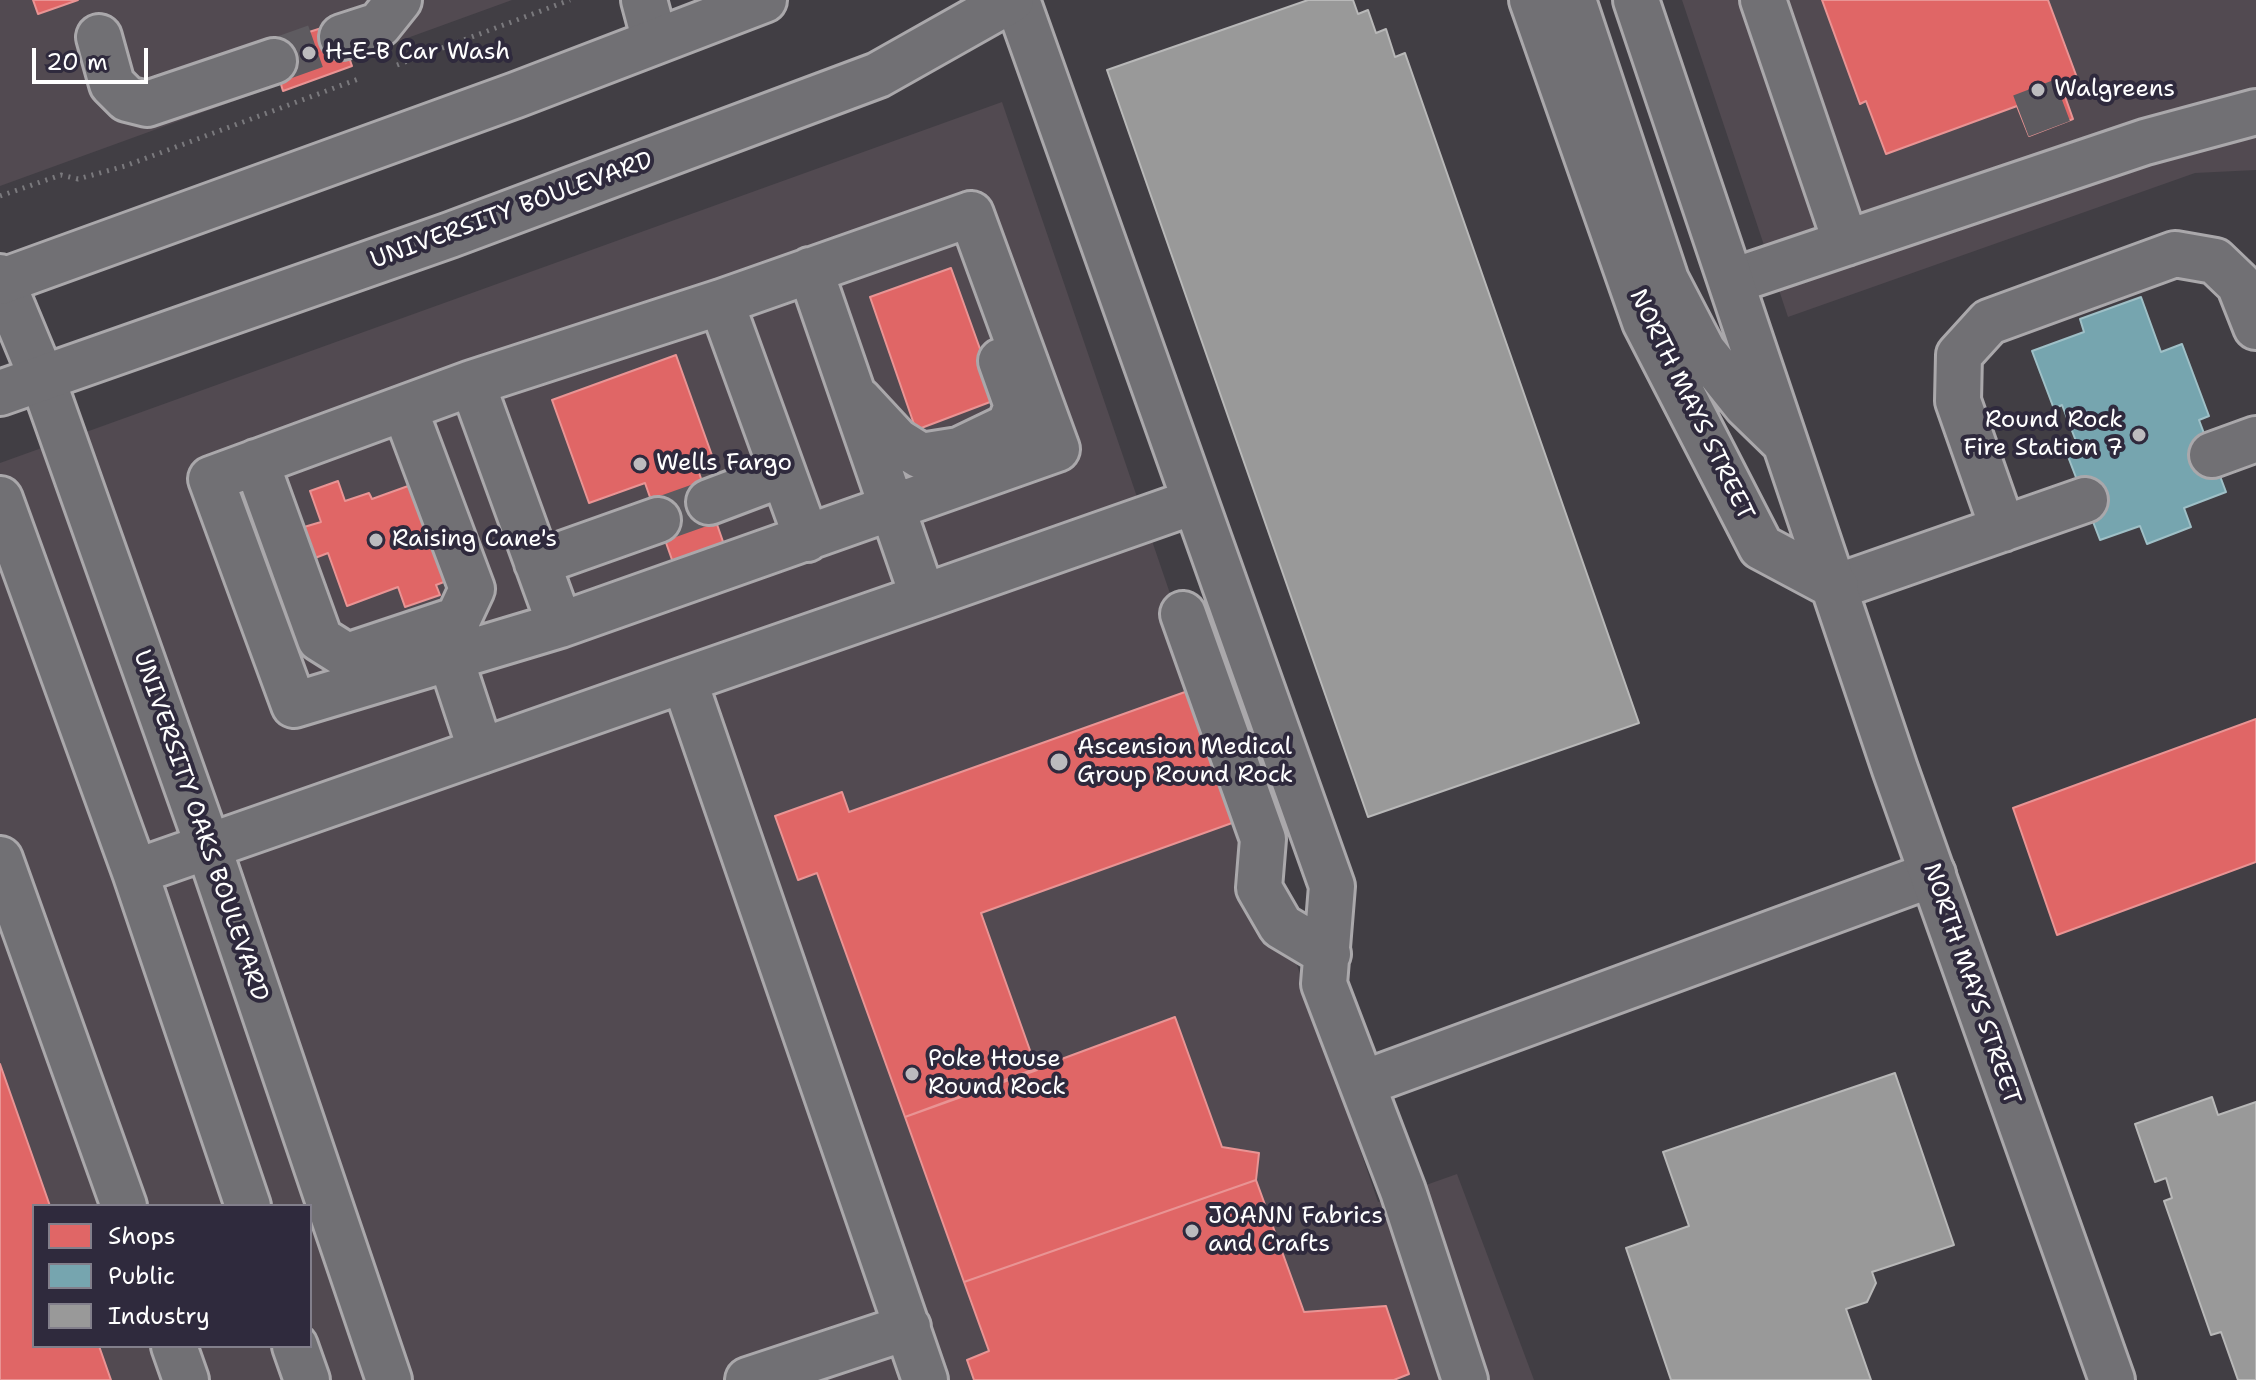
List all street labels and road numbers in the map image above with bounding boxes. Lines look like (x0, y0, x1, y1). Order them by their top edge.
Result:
street label: UNIVERSITY BOULEVARD (367, 146, 657, 276)
street label: NORTH MAYS STREET (1622, 285, 1760, 525)
street label: UNIVERSITY OAKS BOULEVARD (126, 647, 274, 1005)
street label: NORTH MAYS STREET (1916, 859, 2026, 1109)

